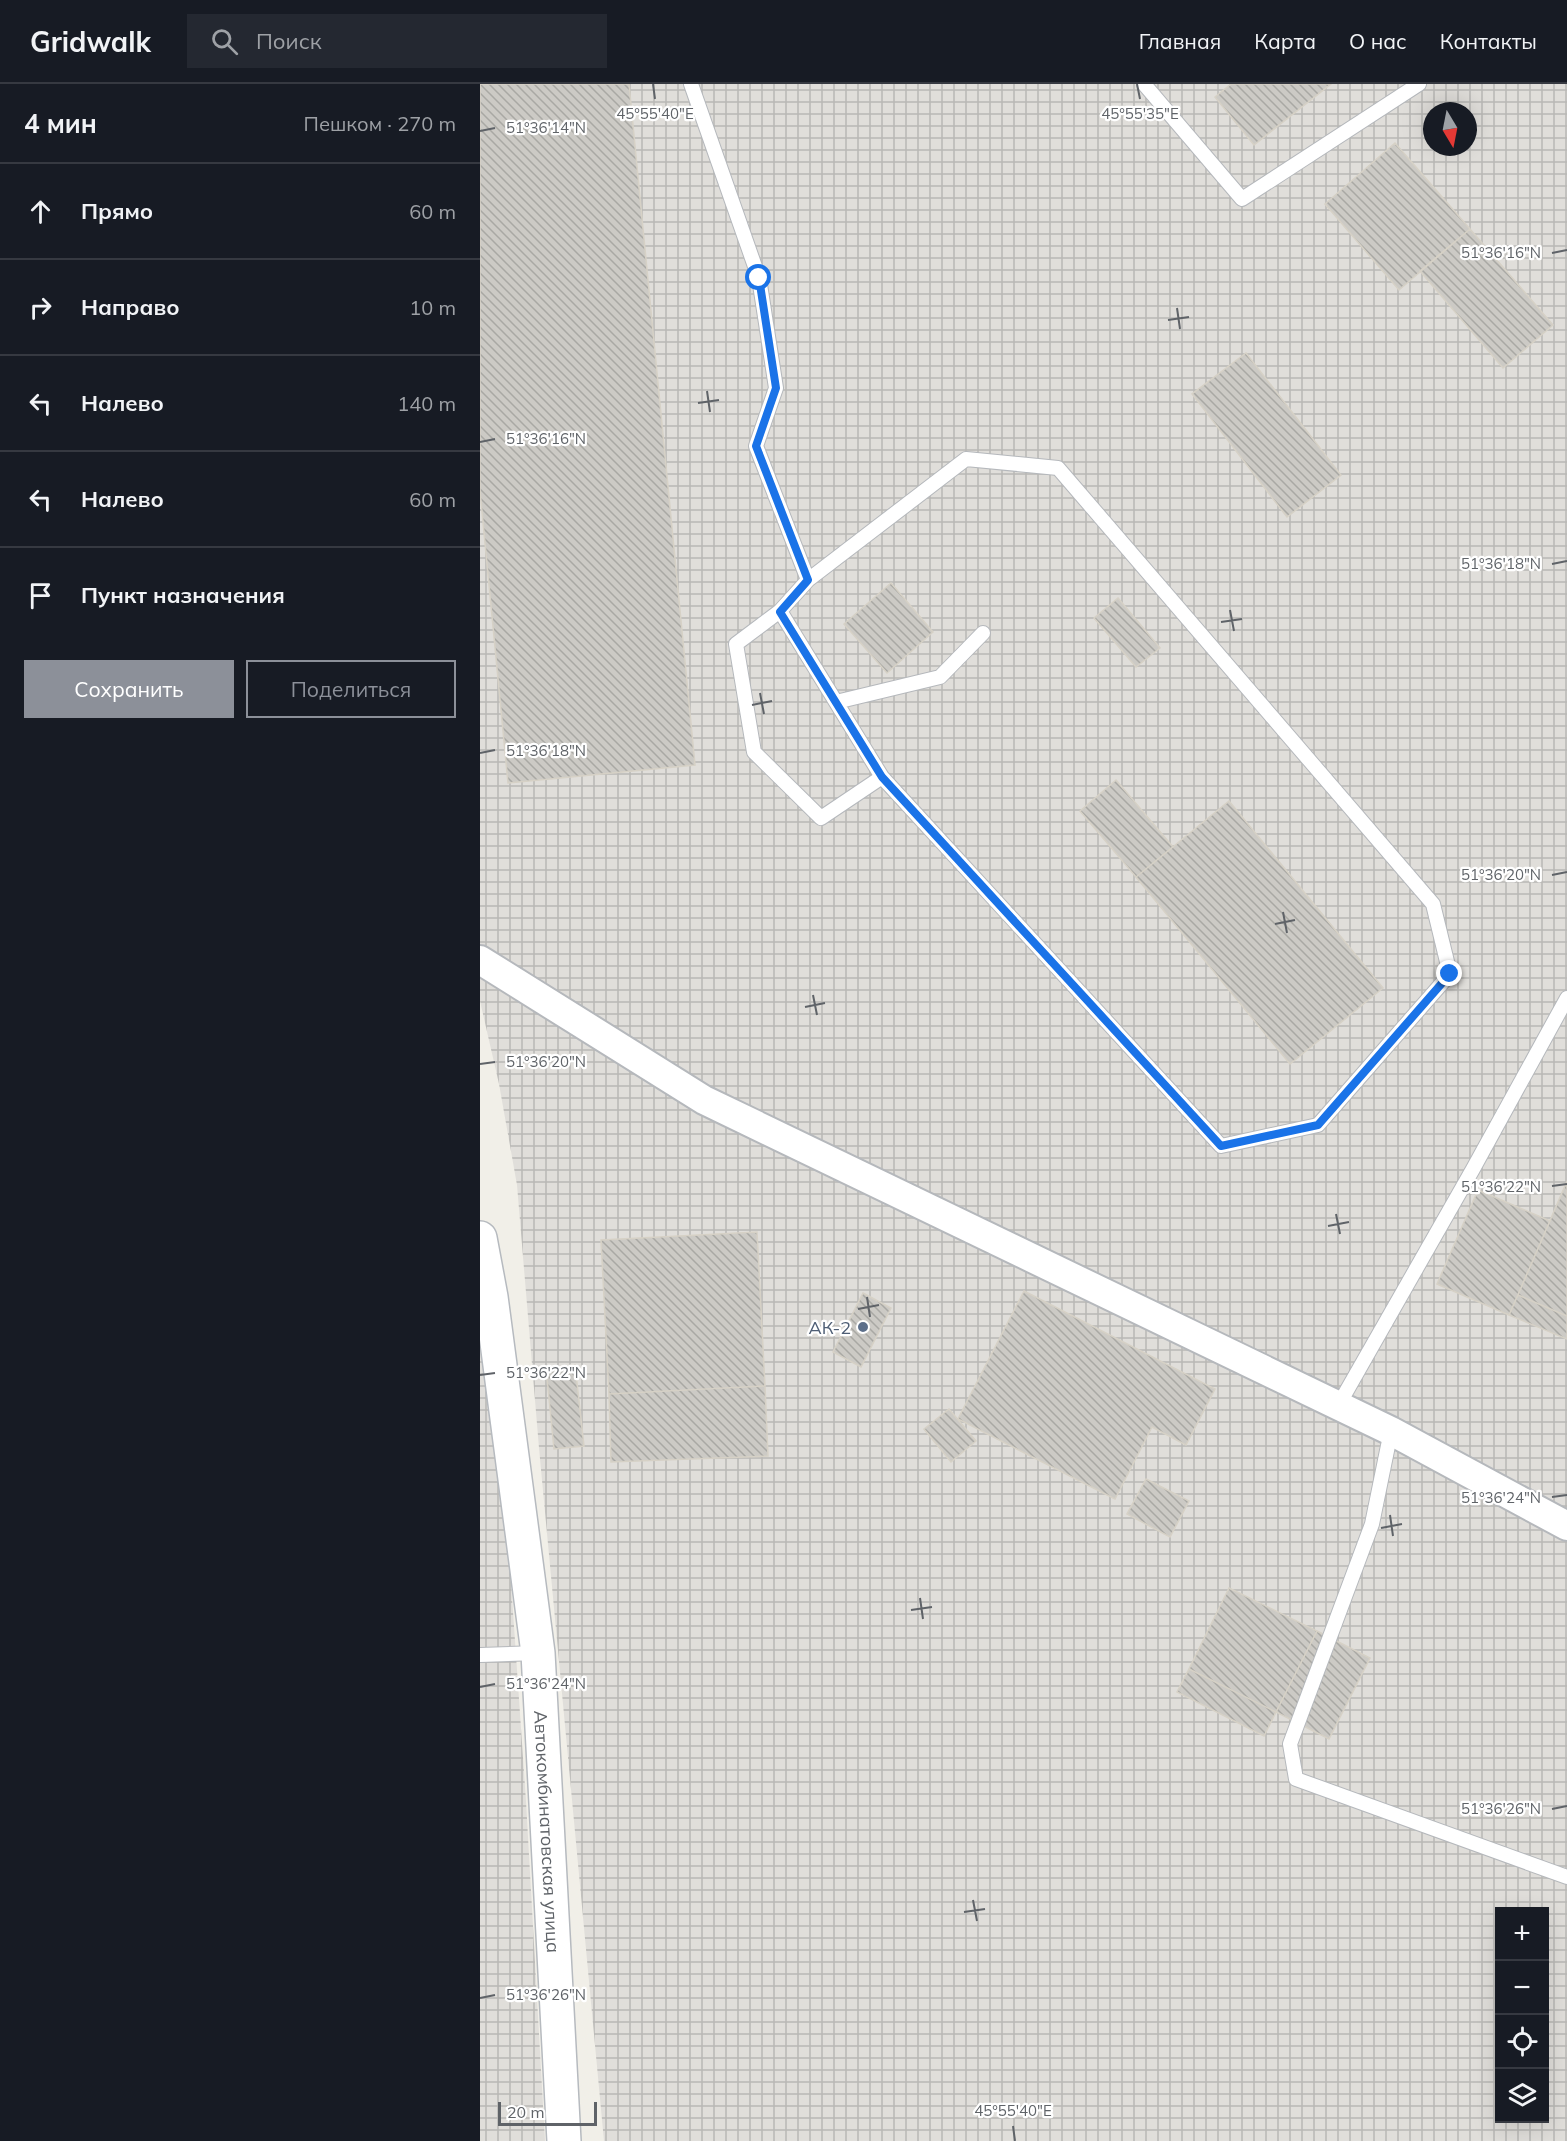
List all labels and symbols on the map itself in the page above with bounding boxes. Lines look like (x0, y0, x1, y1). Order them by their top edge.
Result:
north arrow (1423, 102, 1477, 156)
text: 45°55'40"E (616, 104, 694, 123)
text: 45°55'35"E (1101, 104, 1179, 123)
text: 51°36'14"N (506, 118, 586, 137)
text: 51°36'16"N (1461, 243, 1541, 262)
route start (745, 264, 771, 290)
text: 51°36'16"N (506, 429, 586, 448)
text: 51°36'18"N (1461, 554, 1541, 573)
text: 51°36'18"N (506, 741, 586, 760)
text: 51°36'20"N (1461, 865, 1541, 884)
route end (1436, 960, 1462, 986)
text: 51°36'20"N (506, 1052, 586, 1071)
text: 51°36'22"N (1461, 1177, 1541, 1196)
place label: АК-2 (808, 1316, 851, 1339)
marker: АК-2 (856, 1320, 870, 1334)
text: 51°36'22"N (506, 1363, 586, 1382)
text: 51°36'24"N (1461, 1488, 1541, 1507)
text: 51°36'24"N (506, 1674, 586, 1693)
street label: Автокомбинатовская улица (530, 1710, 565, 1954)
text: 51°36'26"N (1461, 1799, 1541, 1818)
text: 51°36'26"N (506, 1985, 586, 2004)
scale bar (498, 2099, 597, 2126)
text: 45°55'40"E (974, 2101, 1052, 2120)

